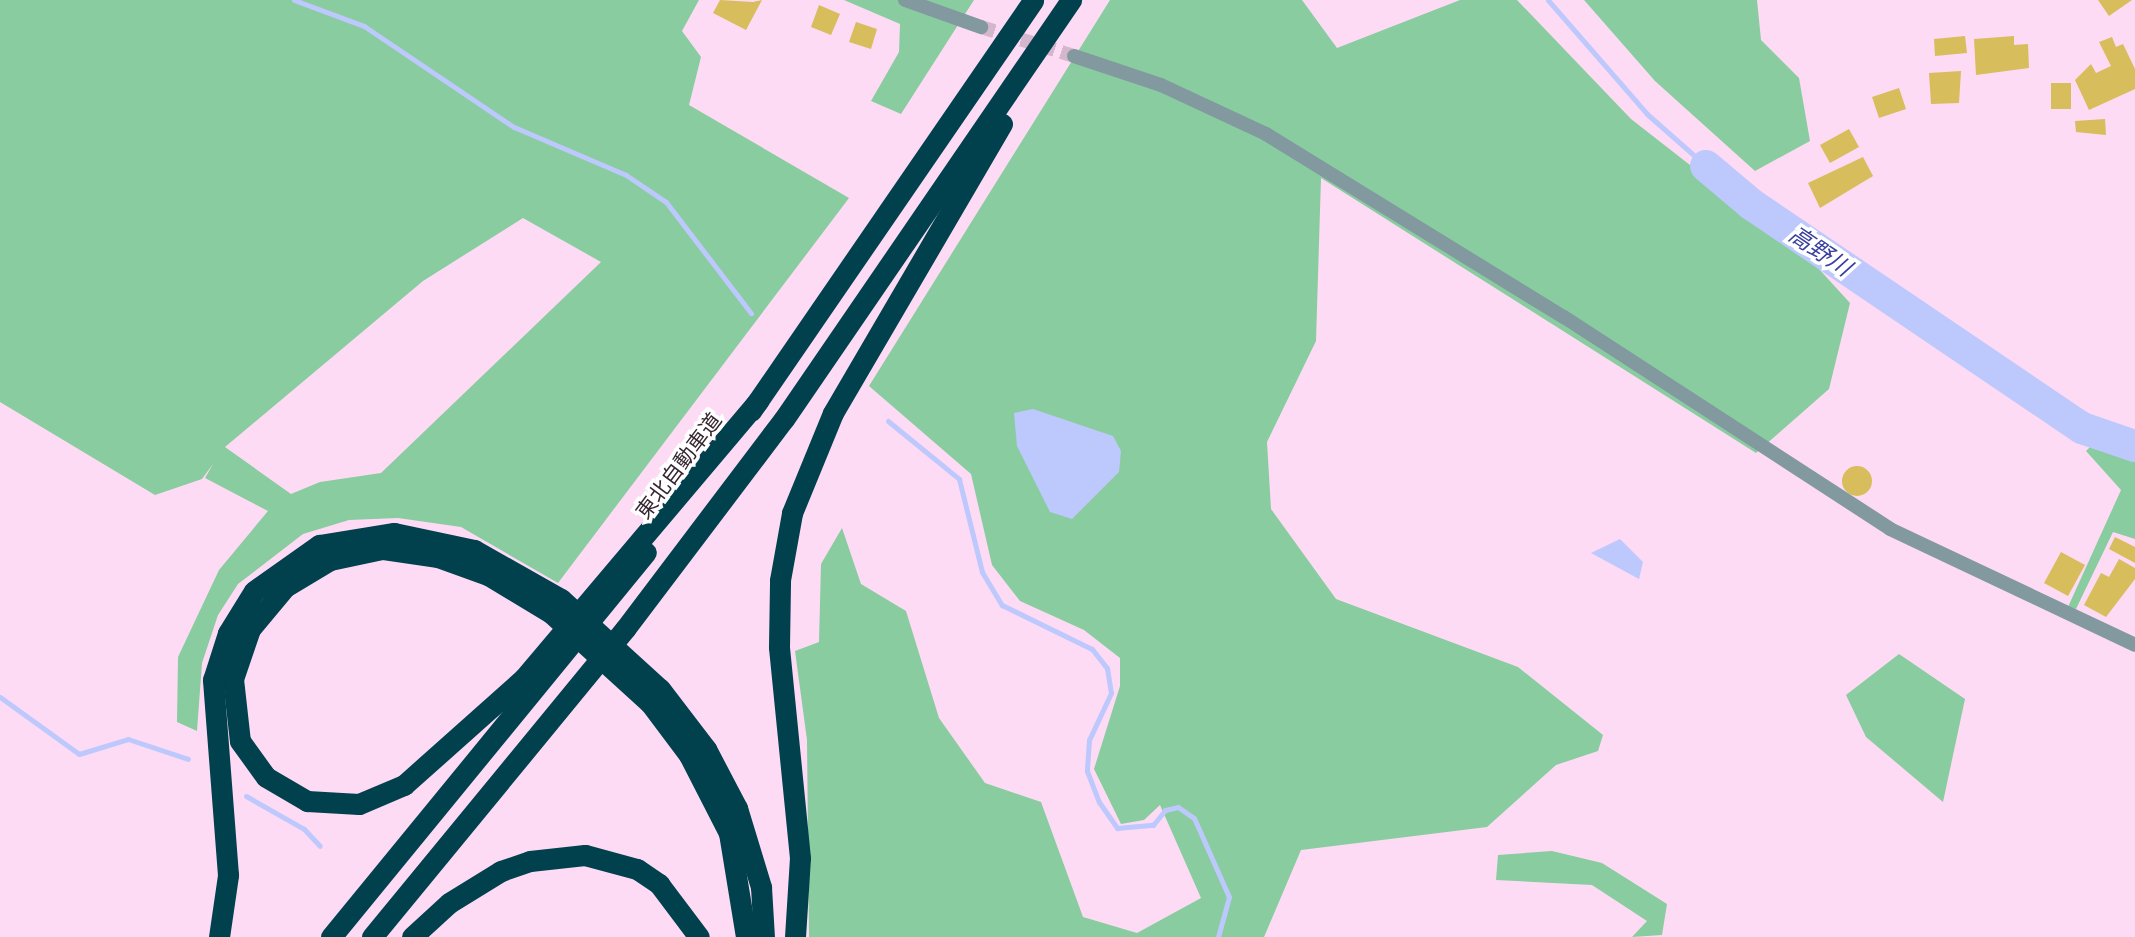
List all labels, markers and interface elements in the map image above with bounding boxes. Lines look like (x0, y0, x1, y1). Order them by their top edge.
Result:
water label: 高野川 (1784, 220, 1856, 282)
street label: 東北自動車道 (631, 408, 727, 524)

